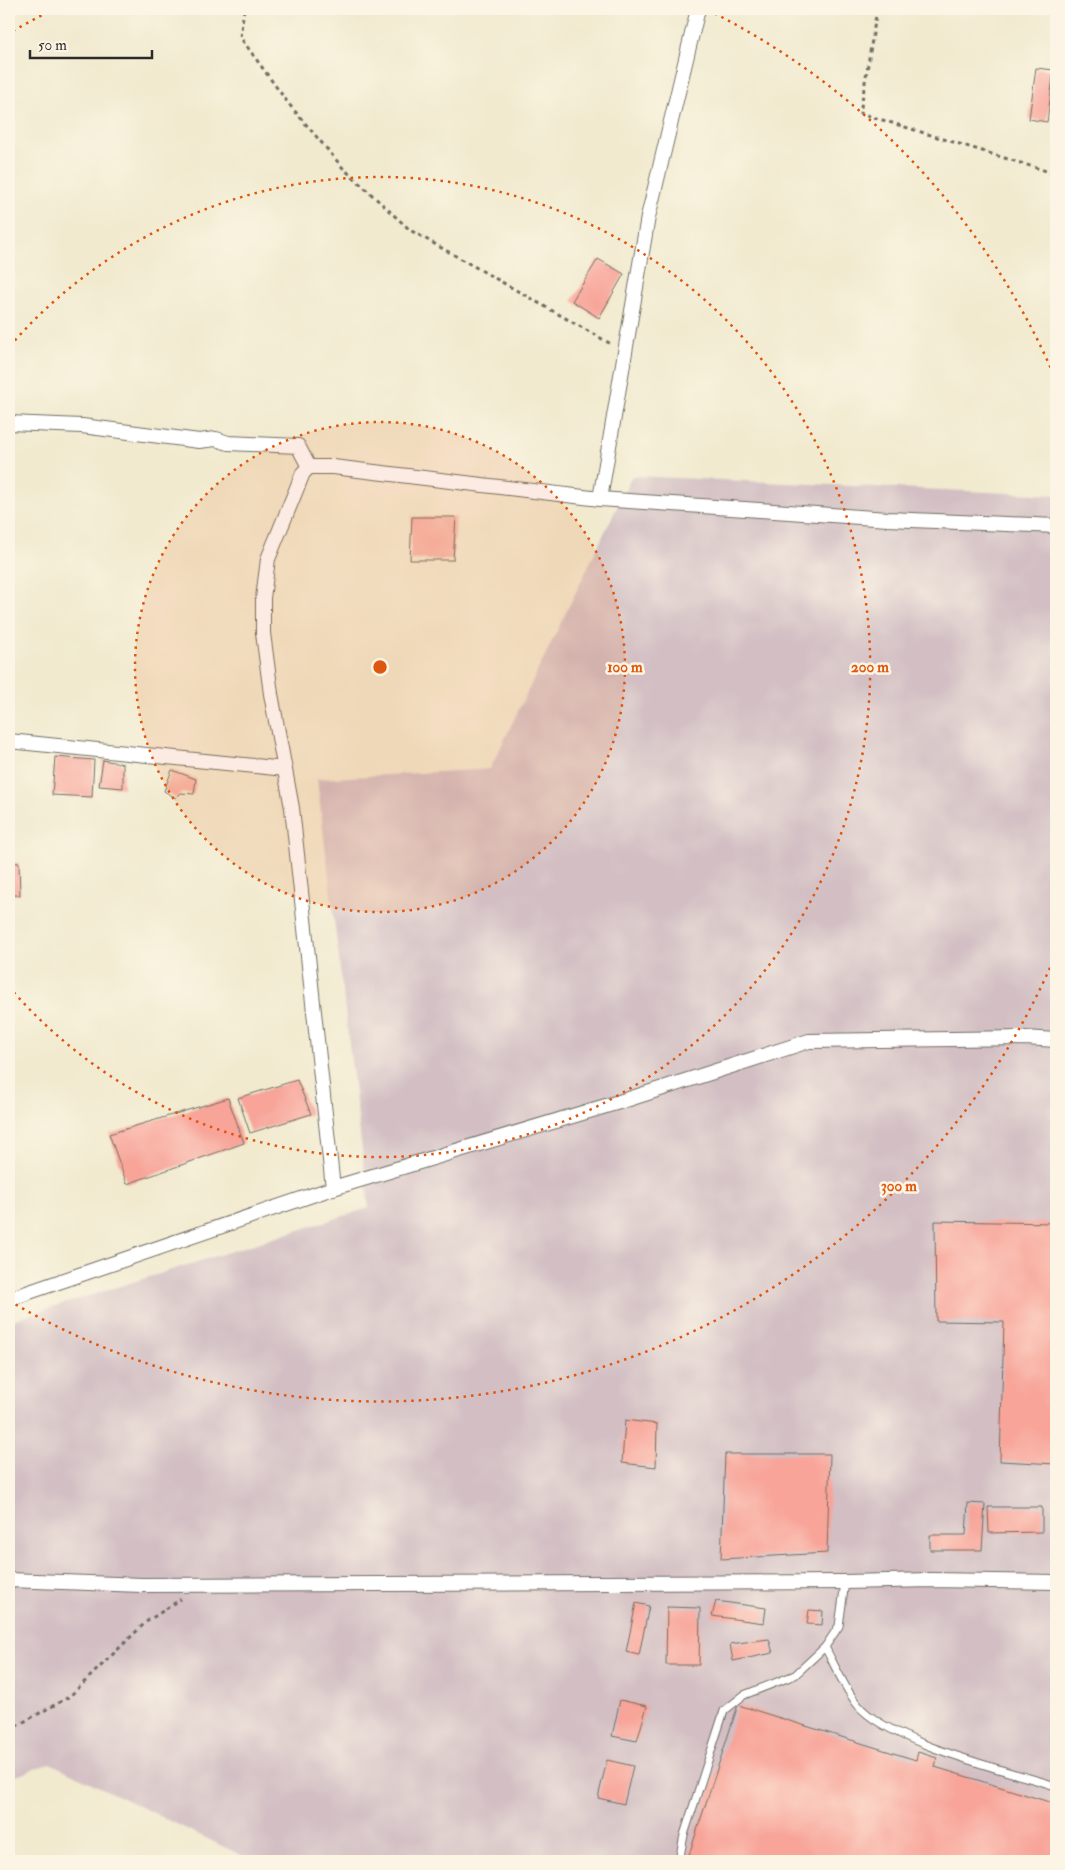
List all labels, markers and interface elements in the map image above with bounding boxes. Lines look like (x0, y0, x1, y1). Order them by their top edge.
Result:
scale bar (30, 28, 152, 60)
text: 50 m (38, 36, 67, 55)
centre of rings (371, 658, 389, 676)
text: 100 m (607, 658, 643, 677)
text: 200 m (851, 658, 889, 677)
text: 300 m (881, 1177, 917, 1196)

